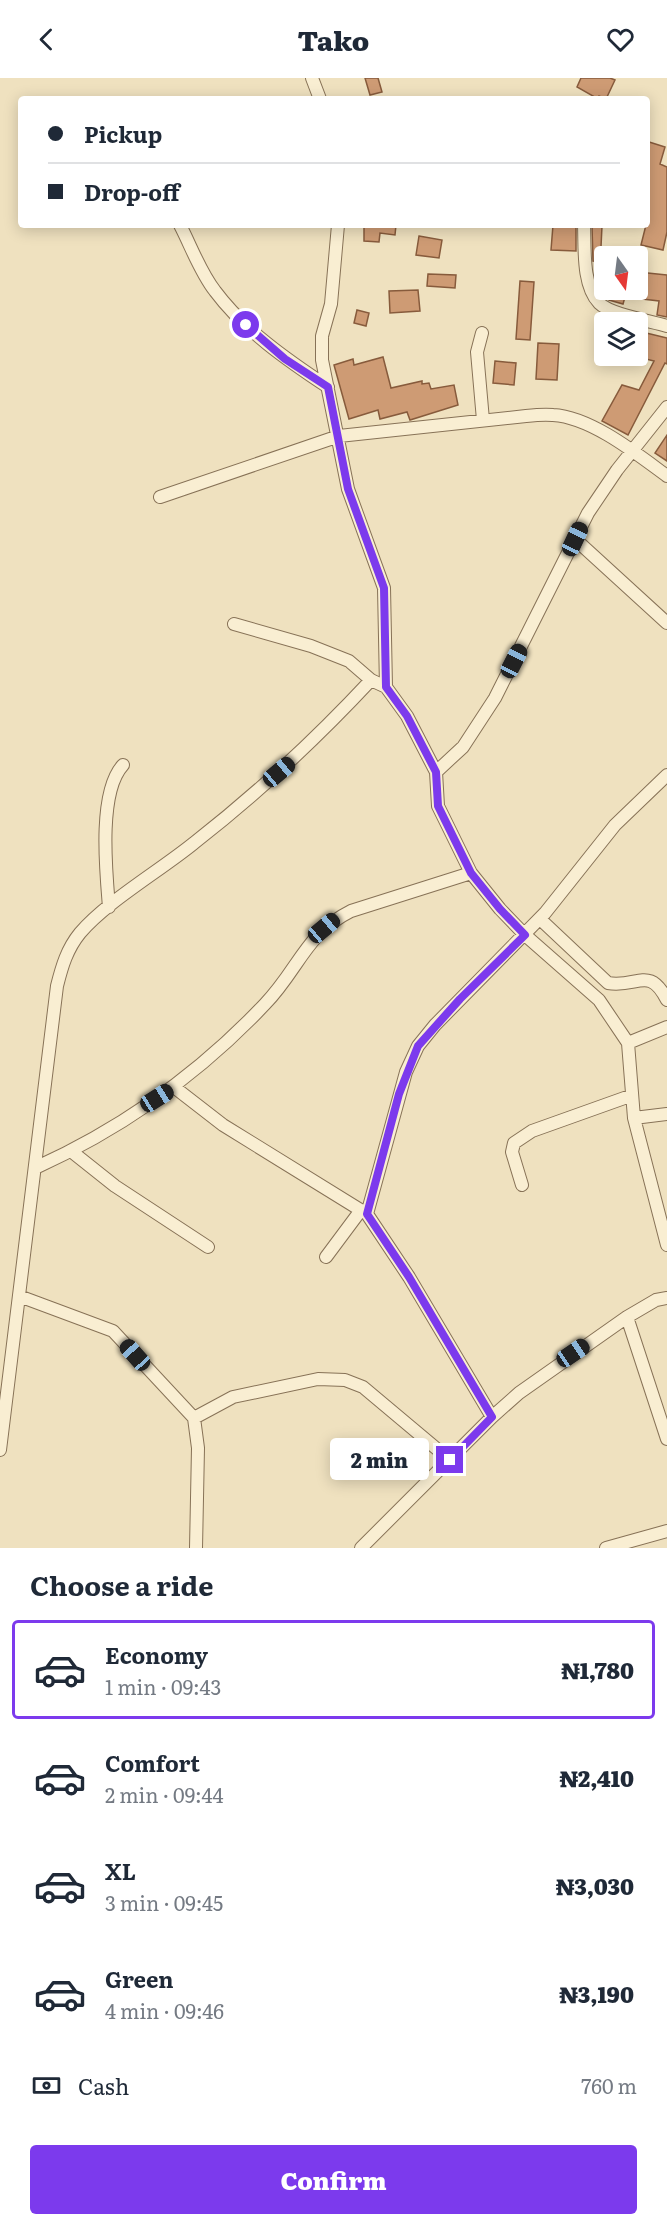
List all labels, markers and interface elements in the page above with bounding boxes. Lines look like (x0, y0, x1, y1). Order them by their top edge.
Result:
text: Tako (298, 19, 369, 59)
icon: back (30, 23, 63, 56)
icon: heart (604, 23, 637, 56)
text: Pickup (84, 117, 162, 150)
text: Drop-off (84, 175, 180, 208)
north arrow (594, 246, 648, 300)
map controls (594, 246, 648, 366)
route start (232, 311, 259, 338)
button: layers (594, 312, 648, 366)
car (559, 519, 591, 559)
car (498, 641, 530, 681)
car (259, 754, 299, 790)
car (304, 910, 344, 946)
car (137, 1081, 177, 1115)
car (553, 1335, 593, 1371)
car (116, 1336, 154, 1374)
callout: 2 min (330, 1439, 429, 1481)
text: 2 min (351, 1444, 408, 1474)
route end (436, 1446, 463, 1473)
text: Choose a ride (30, 1564, 213, 1604)
text: Economy (105, 1638, 208, 1671)
icon: car (33, 1643, 87, 1697)
text: ₦1,780 (561, 1653, 634, 1686)
text: 1 min · 09:43 (105, 1671, 221, 1701)
text: Comfort (105, 1746, 200, 1779)
icon: car (33, 1751, 87, 1805)
text: ₦2,410 (560, 1761, 634, 1794)
text: 2 min · 09:44 (105, 1779, 223, 1809)
text: XL (105, 1854, 136, 1887)
icon: car (33, 1859, 87, 1913)
text: ₦3,030 (556, 1869, 634, 1902)
text: 3 min · 09:45 (105, 1887, 223, 1917)
text: Green (105, 1962, 174, 1995)
icon: car (33, 1967, 87, 2021)
text: ₦3,190 (559, 1977, 634, 2010)
text: 4 min · 09:46 (105, 1995, 224, 2025)
icon: cash (30, 2069, 63, 2102)
text: Cash (78, 2069, 129, 2102)
text: 760 m (581, 2070, 637, 2100)
button: Confirm (30, 2145, 637, 2214)

